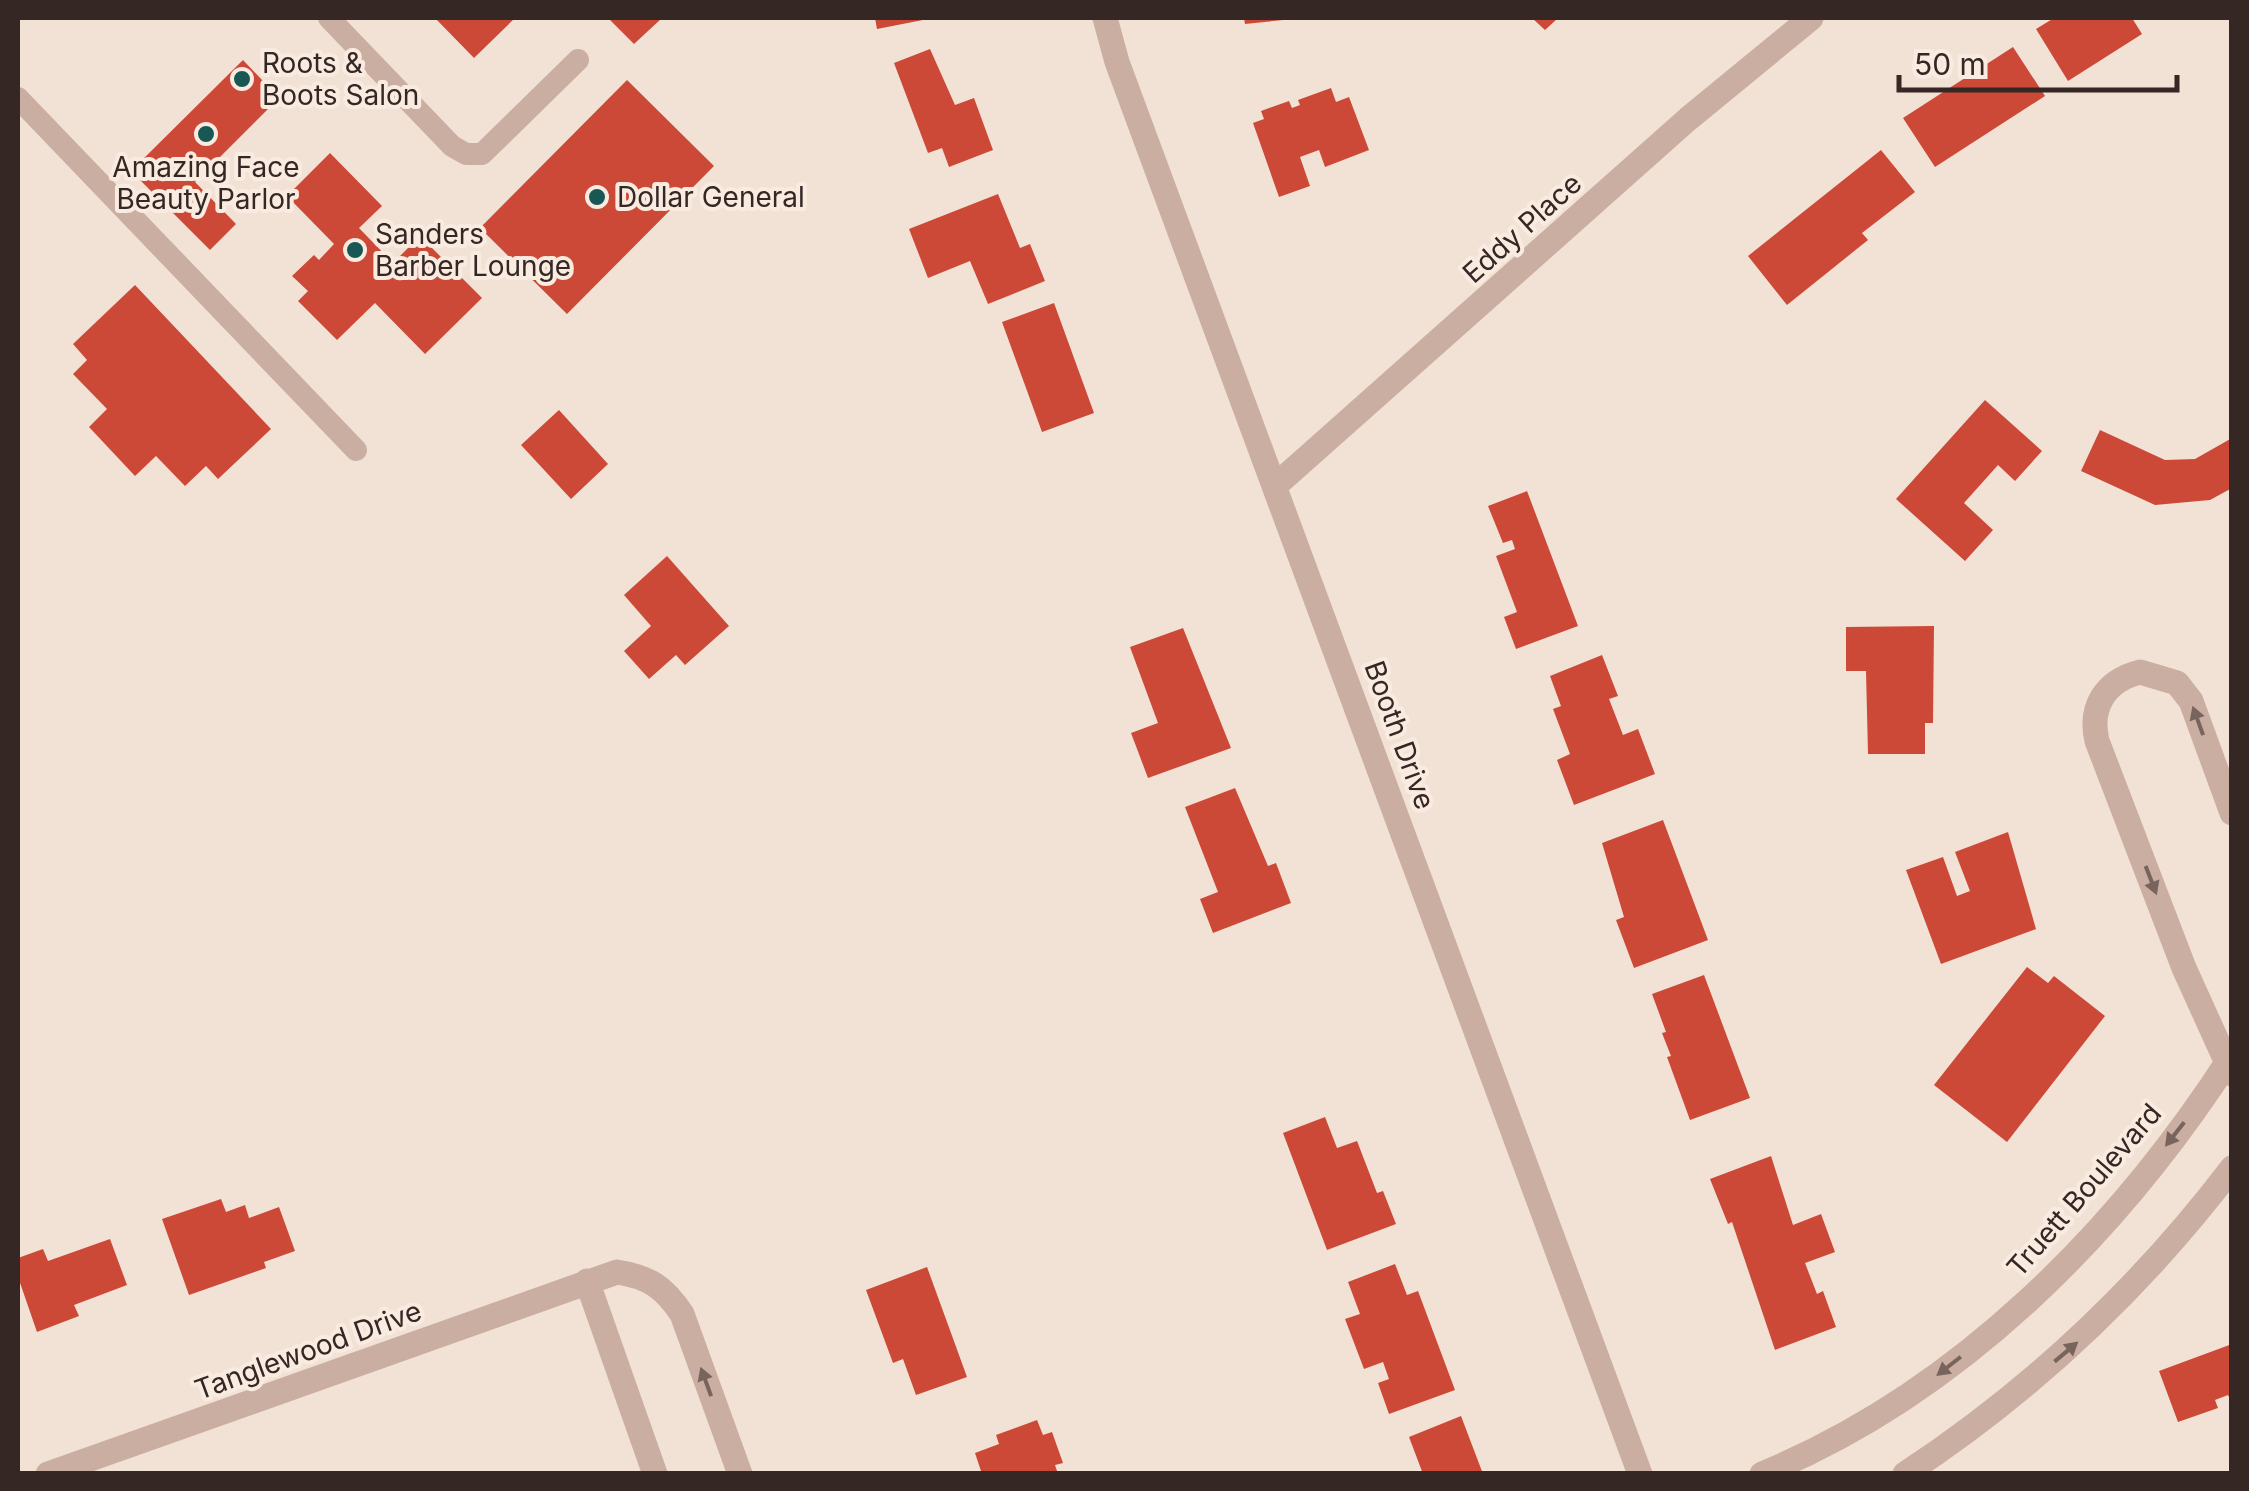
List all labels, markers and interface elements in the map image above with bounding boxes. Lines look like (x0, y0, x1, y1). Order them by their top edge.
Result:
scale bar (1899, 30, 2176, 92)
place label: Roots & Boots Salon (262, 46, 419, 112)
text: 50 m (1914, 46, 1986, 82)
marker: Roots & Boots Salon (231, 68, 253, 90)
marker: Amazing Face Beauty Parlor (195, 123, 217, 145)
place label: Amazing Face Beauty Parlor (112, 150, 300, 216)
street label: Eddy Place (1456, 166, 1588, 290)
place label: Dollar General (617, 180, 805, 214)
marker: Dollar General (586, 186, 608, 208)
place label: Sanders Barber Lounge (375, 217, 571, 283)
marker: Sanders Barber Lounge (344, 239, 366, 261)
street label: Booth Drive (1358, 656, 1442, 814)
one-way arrow (2190, 706, 2205, 736)
one-way arrow (2143, 865, 2159, 895)
street label: Truett Boulevard (2000, 1097, 2168, 1283)
one-way arrow (2165, 1121, 2185, 1147)
street label: Tanglewood Drive (190, 1293, 426, 1407)
one-way arrow (2054, 1342, 2079, 1363)
one-way arrow (1936, 1355, 1962, 1376)
one-way arrow (698, 1366, 713, 1396)

